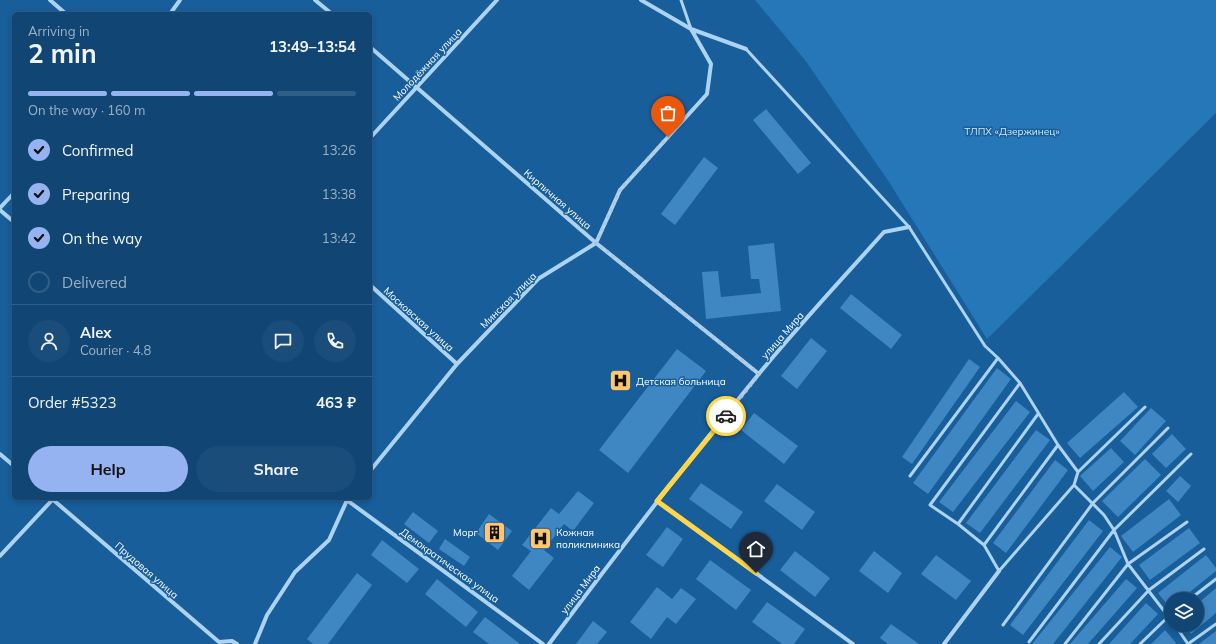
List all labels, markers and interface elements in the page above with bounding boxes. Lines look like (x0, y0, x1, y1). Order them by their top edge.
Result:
text: Arriving in (28, 23, 90, 39)
street label: Молодёжная улица (390, 25, 465, 104)
text: 2 min (28, 37, 97, 70)
text: 13:49–13:54 (269, 37, 356, 56)
pin (651, 96, 685, 137)
text: On the way · 160 m (28, 102, 145, 118)
icon: bag (657, 102, 679, 124)
park label: ТЛПХ «Дзержинец» (964, 125, 1060, 138)
icon: check (28, 139, 50, 161)
text: Confirmed (62, 141, 133, 160)
text: 13:26 (322, 142, 356, 158)
street label: Кирпичная улица (521, 166, 594, 232)
icon: check (28, 183, 50, 205)
text: Preparing (62, 185, 130, 204)
text: 13:38 (322, 186, 356, 202)
icon: check (28, 227, 50, 249)
text: On the way (62, 229, 142, 248)
text: 13:42 (322, 230, 356, 246)
street label: Минская улица (477, 269, 539, 331)
text: Delivered (62, 273, 127, 292)
street label: Московская улица (381, 284, 456, 354)
street label: улица Мира (758, 309, 806, 362)
button: person (28, 320, 70, 362)
button: chat (262, 320, 304, 362)
button: phone (314, 320, 356, 362)
text: Alex (80, 323, 112, 342)
text: Courier · 4.8 (80, 342, 151, 358)
hospital icon: Детская больница (607, 368, 633, 394)
place label: Детская больница (636, 375, 726, 388)
text: Order #5323 (28, 393, 116, 412)
text: 463 ₽ (316, 393, 356, 412)
courier (706, 396, 746, 436)
icon: car (715, 405, 737, 427)
button: Help (28, 446, 188, 492)
button: Share (196, 446, 356, 492)
building icon: Морг (481, 519, 507, 545)
street label: Демократическая улица (398, 525, 502, 606)
hospital icon: Кожная поликлиника (527, 525, 553, 551)
place label: Морг (453, 526, 479, 539)
place label: Кожная поликлиника (556, 526, 620, 551)
pin (739, 532, 773, 573)
icon: home (745, 538, 767, 560)
street label: Прудовая улица (112, 539, 181, 601)
street label: улица Мира (558, 562, 603, 617)
map controls (1164, 592, 1204, 632)
button: layers (1164, 592, 1204, 632)

